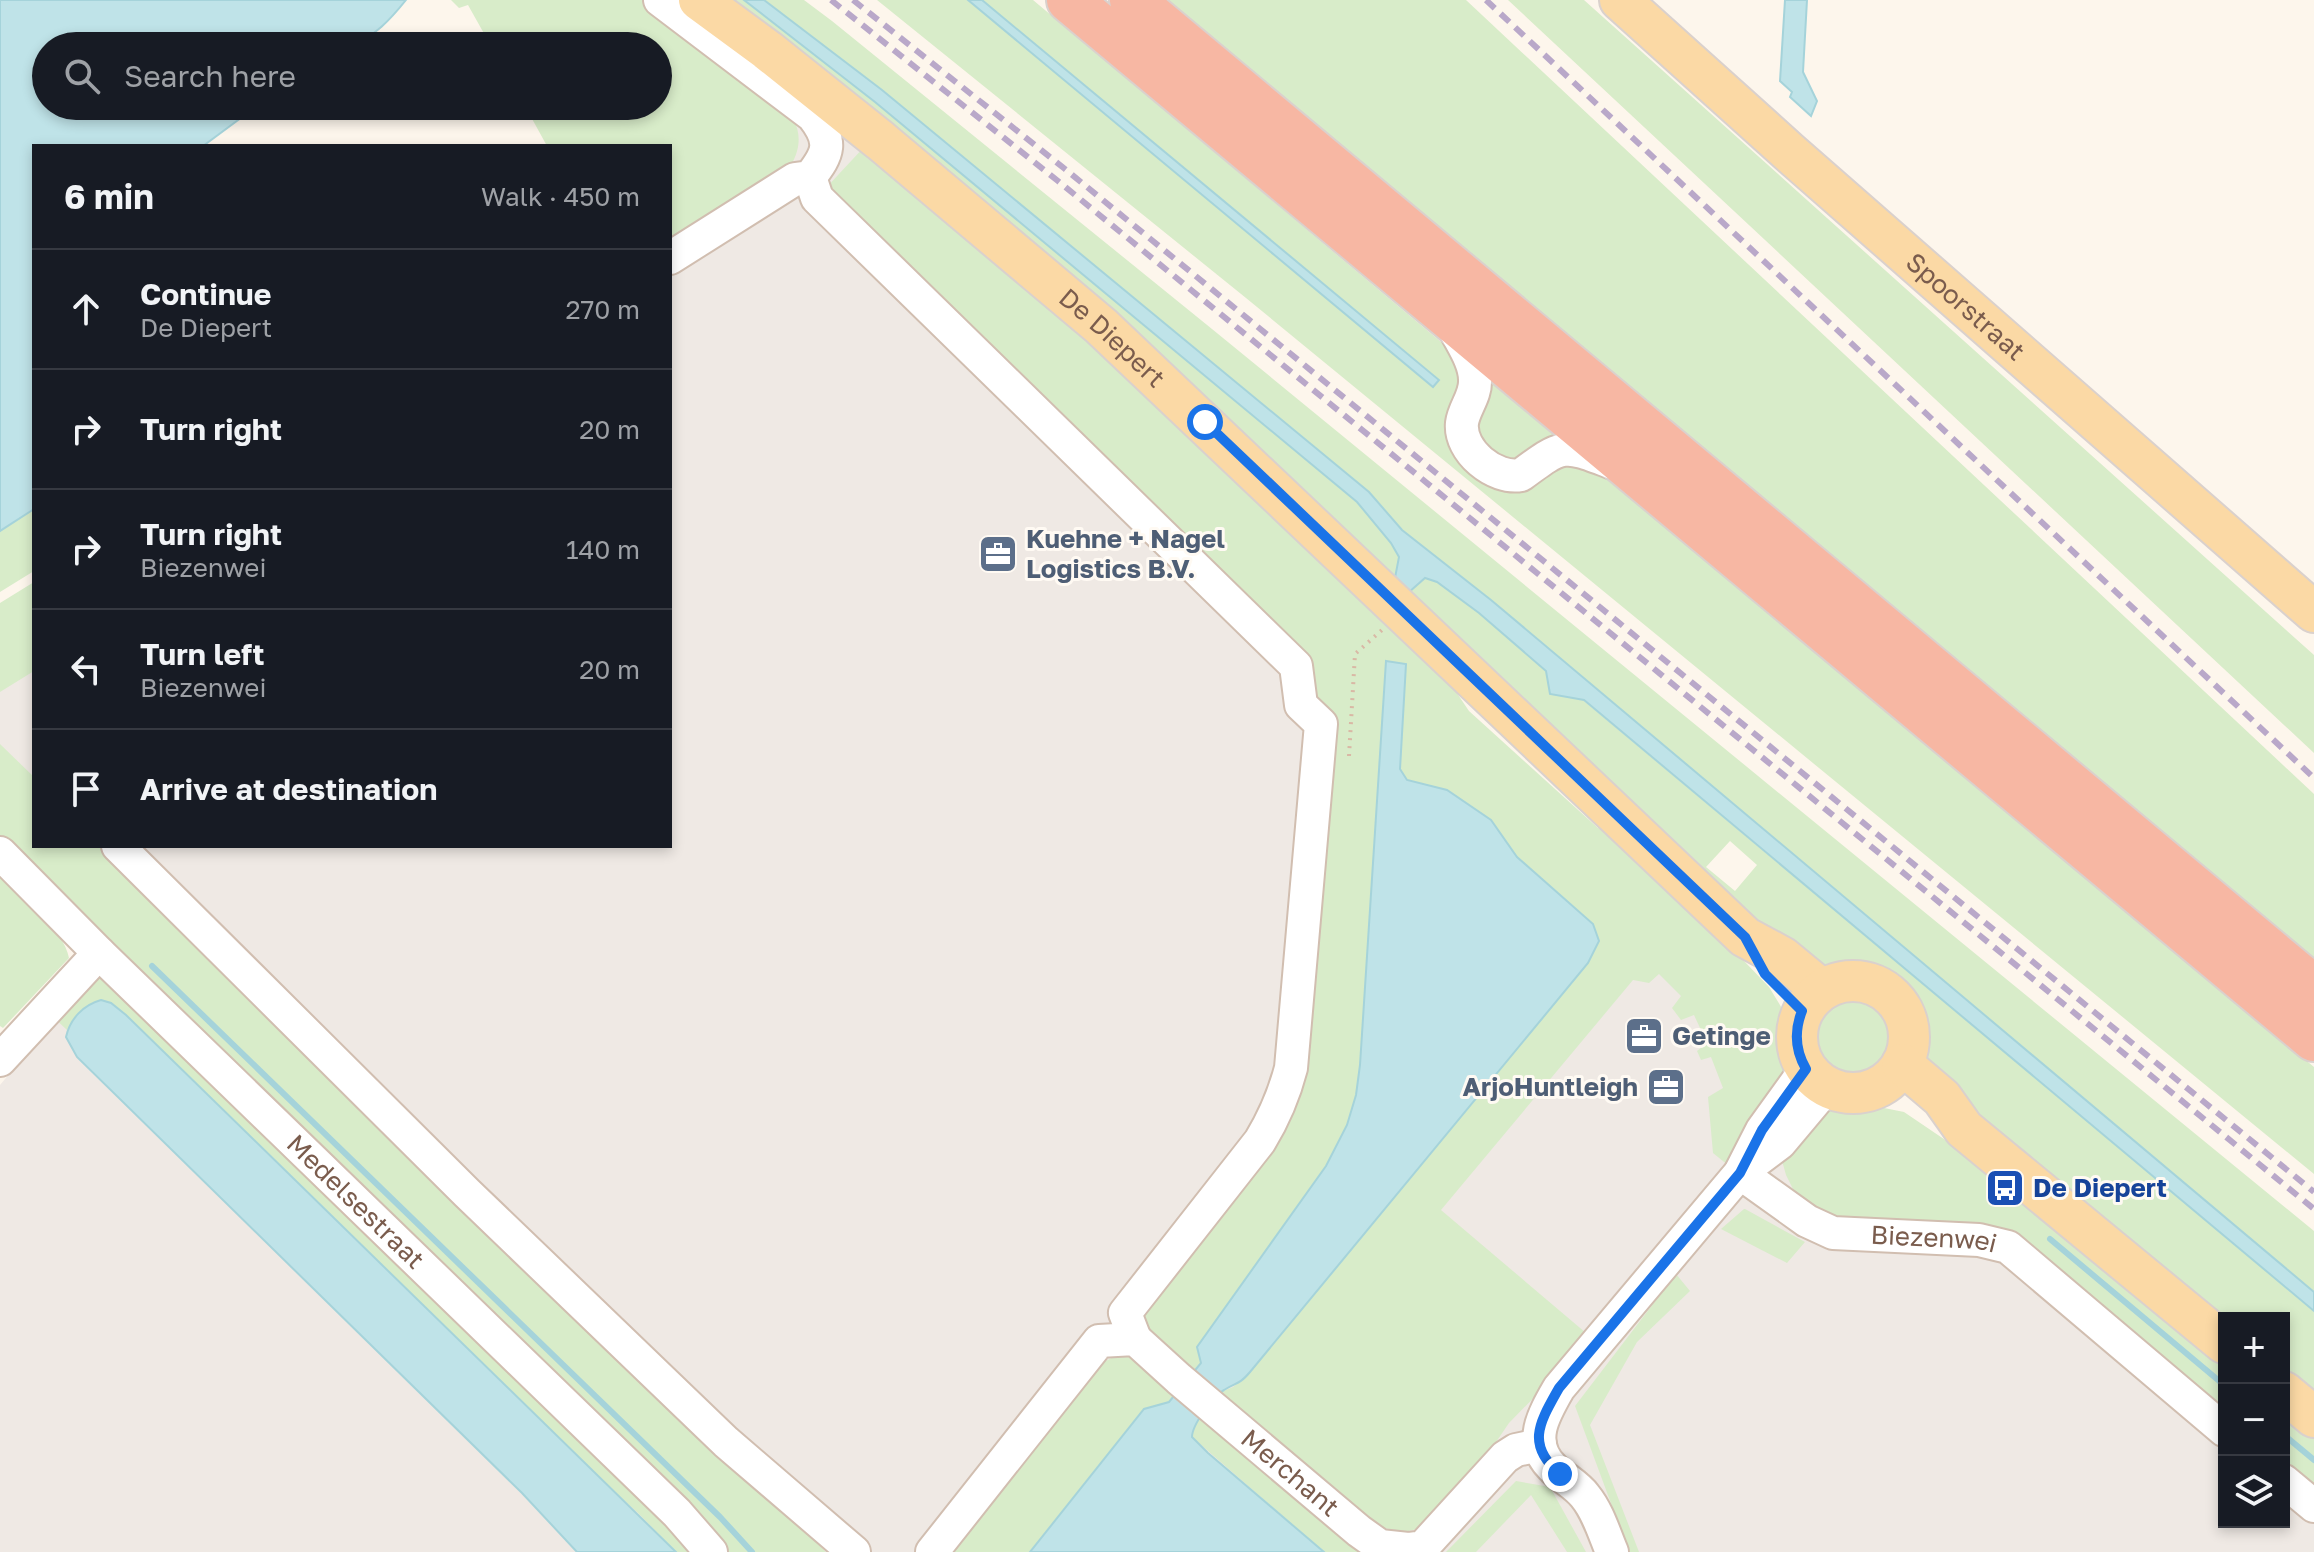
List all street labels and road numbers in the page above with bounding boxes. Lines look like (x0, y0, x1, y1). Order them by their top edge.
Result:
street label: Spoorstraat (1900, 246, 2032, 367)
street label: De Diepert (1053, 282, 1172, 394)
street label: Medelsestraat (281, 1128, 431, 1275)
street label: Biezenwei (1870, 1219, 2000, 1259)
street label: Merchant (1235, 1422, 1346, 1522)

